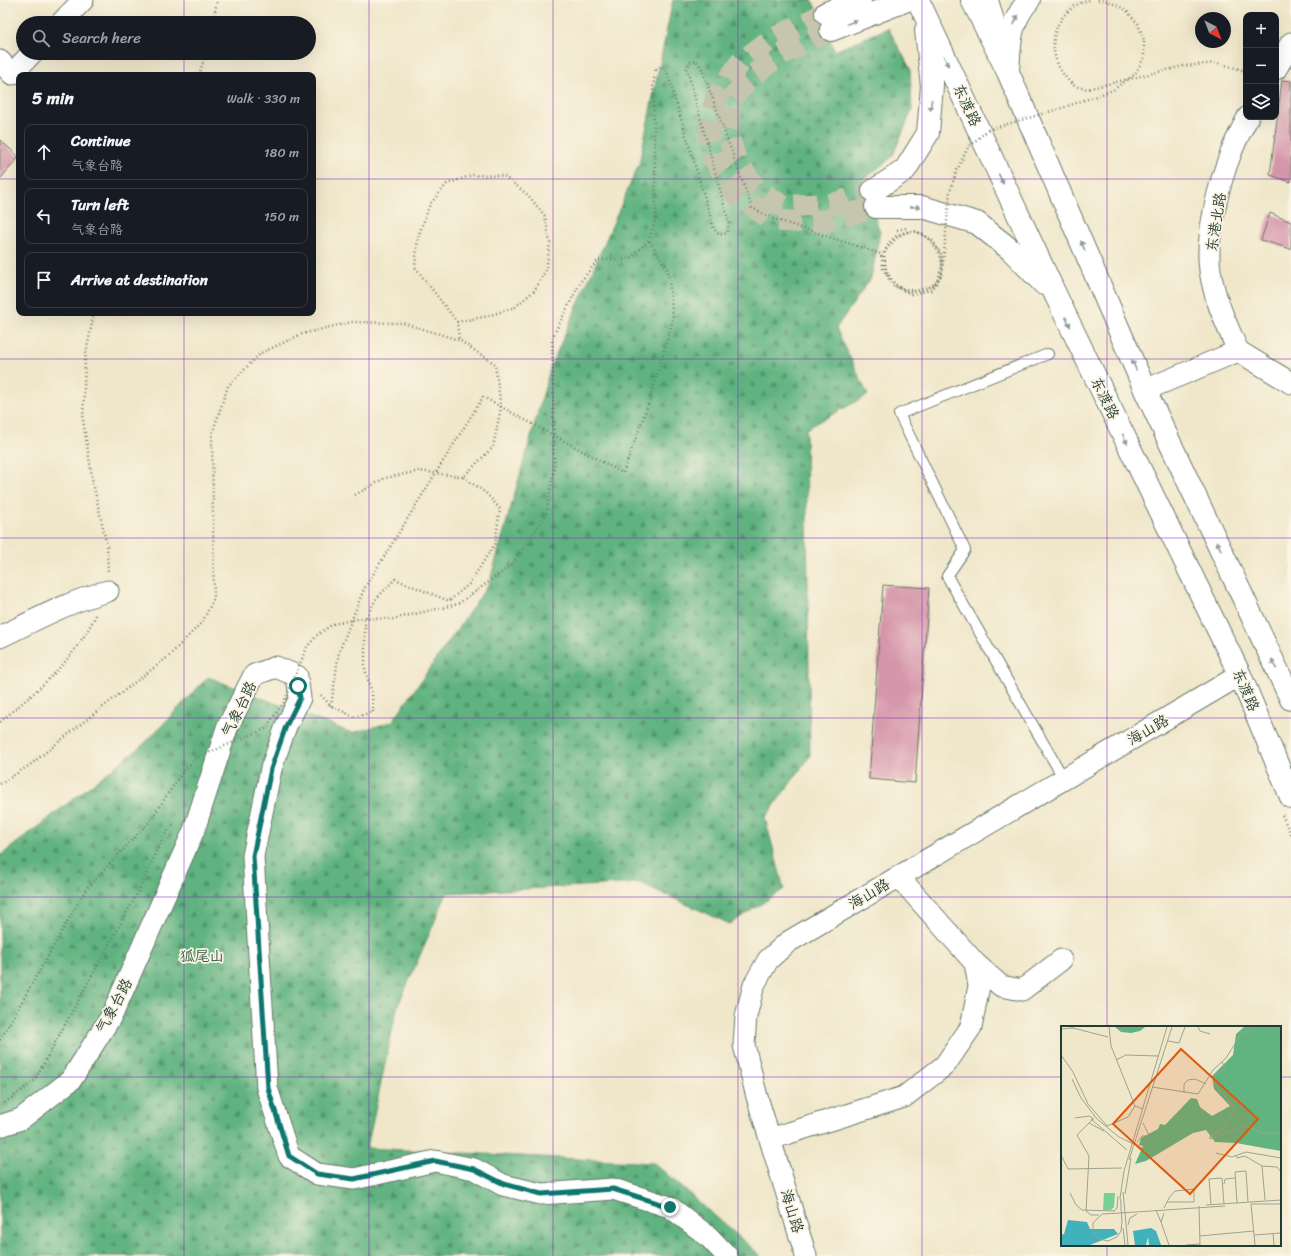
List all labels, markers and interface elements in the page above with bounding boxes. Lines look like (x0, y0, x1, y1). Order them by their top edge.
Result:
north arrow (1195, 12, 1231, 48)
map controls (1243, 12, 1279, 120)
button: + (1243, 12, 1279, 48)
one-way arrow (1013, 14, 1019, 26)
search box (16, 16, 316, 60)
one-way arrow (847, 18, 859, 24)
text: Search here (62, 25, 141, 51)
icon: search (30, 27, 52, 49)
button: − (1243, 48, 1279, 84)
one-way arrow (943, 55, 950, 67)
street label: 东渡路 (946, 79, 988, 131)
text: 5 min (32, 83, 74, 113)
button: layers (1243, 84, 1279, 120)
text: Walk · 330 m (227, 87, 300, 110)
one-way arrow (927, 99, 934, 111)
text: Continue (71, 128, 131, 154)
icon: ahead (33, 141, 55, 163)
text: 180 m (264, 141, 299, 164)
text: 气象台路 (71, 154, 123, 177)
one-way arrow (998, 173, 1004, 184)
street label: 东港北路 (1198, 190, 1234, 254)
text: Turn left (71, 192, 129, 218)
one-way arrow (909, 204, 922, 210)
icon: left (33, 205, 55, 227)
text: 150 m (264, 205, 299, 228)
text: 气象台路 (71, 218, 123, 241)
one-way arrow (1079, 239, 1085, 251)
text: Arrive at destination (71, 267, 208, 293)
icon: arrive (33, 269, 55, 291)
one-way arrow (1065, 316, 1071, 328)
one-way arrow (1131, 360, 1137, 371)
street label: 东渡路 (1083, 372, 1127, 424)
one-way arrow (1122, 433, 1128, 444)
one-way arrow (1216, 541, 1222, 552)
one-way arrow (1271, 658, 1277, 670)
street label: 东渡路 (1225, 664, 1267, 716)
street label: 气象台路 (214, 676, 264, 742)
route start (289, 677, 307, 695)
street label: 海山路 (1122, 707, 1174, 753)
street label: 海山路 (843, 871, 895, 917)
park label: 狐尾山 (179, 943, 225, 969)
street label: 气象台路 (88, 973, 140, 1039)
inset map (1061, 1026, 1281, 1246)
street label: 海山路 (773, 1186, 811, 1236)
route end (661, 1198, 679, 1216)

